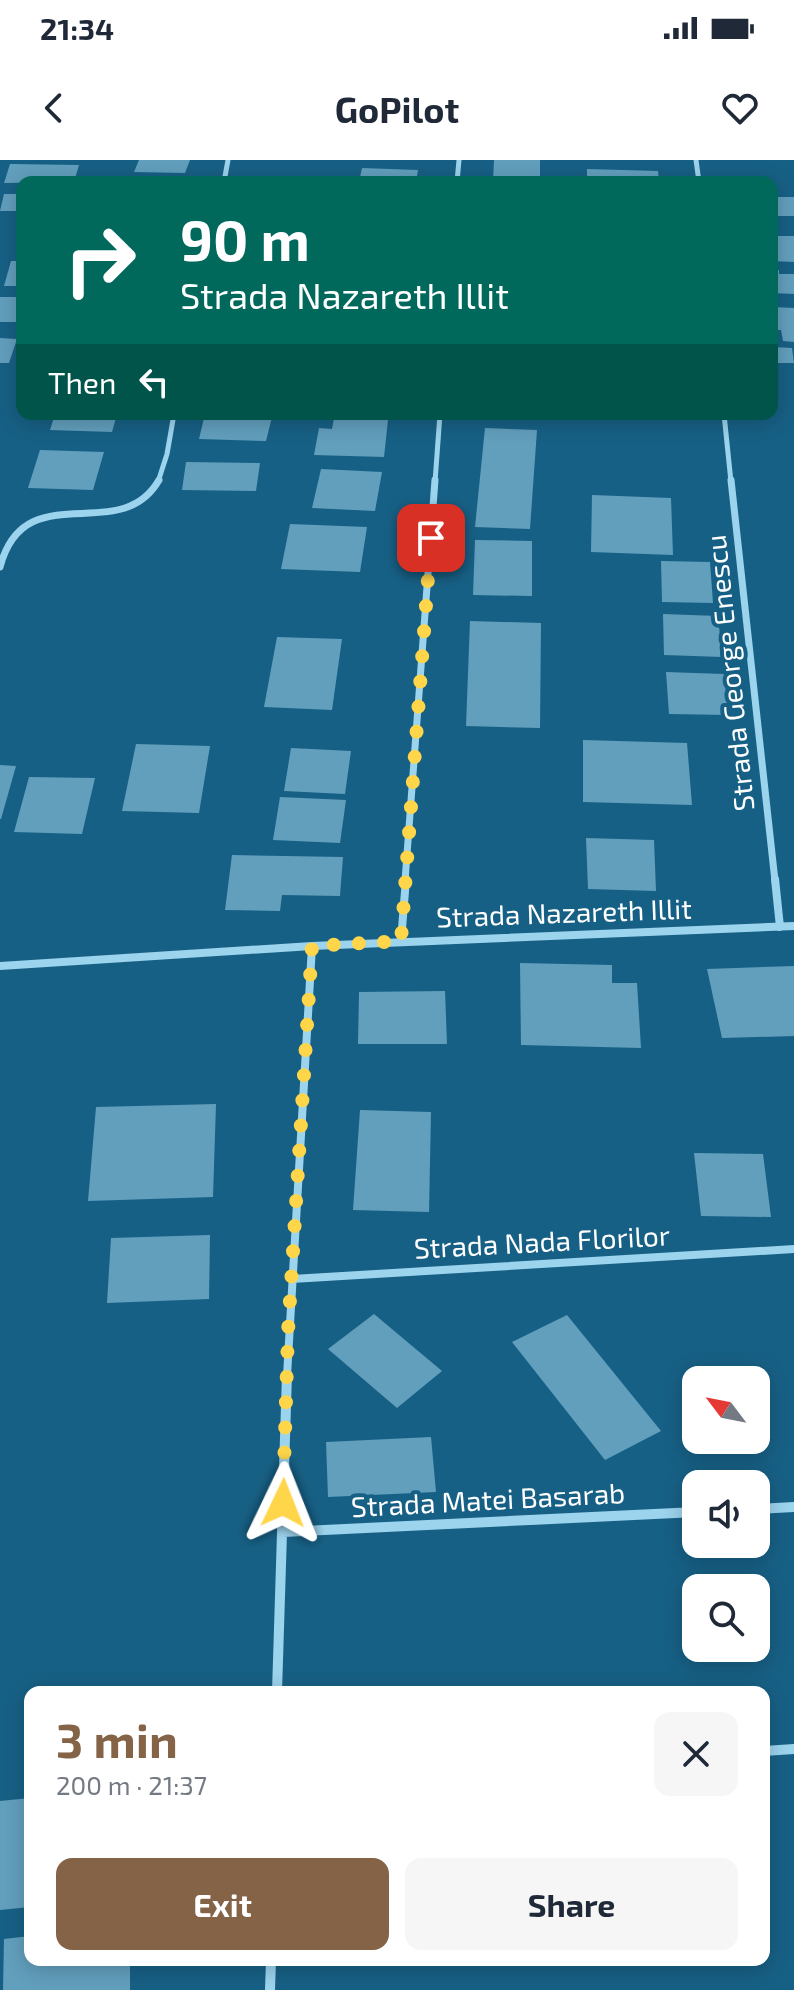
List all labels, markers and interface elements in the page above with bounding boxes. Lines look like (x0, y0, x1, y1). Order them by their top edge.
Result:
text: 21:34 (40, 10, 114, 46)
icon: back (32, 86, 76, 130)
icon: heart (718, 86, 762, 130)
text: GoPilot (335, 87, 459, 130)
text: 90 m (180, 205, 310, 272)
icon: right (48, 208, 152, 312)
text: Strada Nazareth Illit (180, 273, 509, 316)
icon: left (132, 360, 176, 404)
text: Then (48, 364, 116, 400)
pin (397, 504, 465, 572)
icon: arrive (409, 516, 453, 560)
street label: Strada George Enescu (698, 533, 760, 813)
street label: Strada Nazareth Illit (435, 891, 692, 933)
street label: Strada Nada Florilor (413, 1217, 671, 1265)
north arrow (682, 1366, 770, 1454)
map controls (682, 1366, 770, 1662)
position arrow (241, 1461, 325, 1545)
button: sound (682, 1470, 770, 1558)
street label: Strada Matei Basarab (350, 1475, 626, 1523)
button: search (682, 1574, 770, 1662)
text: 3 min (56, 1710, 178, 1768)
button: close (654, 1712, 738, 1796)
text: 200 m · 21:37 (56, 1769, 207, 1800)
button: Exit (56, 1858, 389, 1950)
button: Share (405, 1858, 738, 1950)

